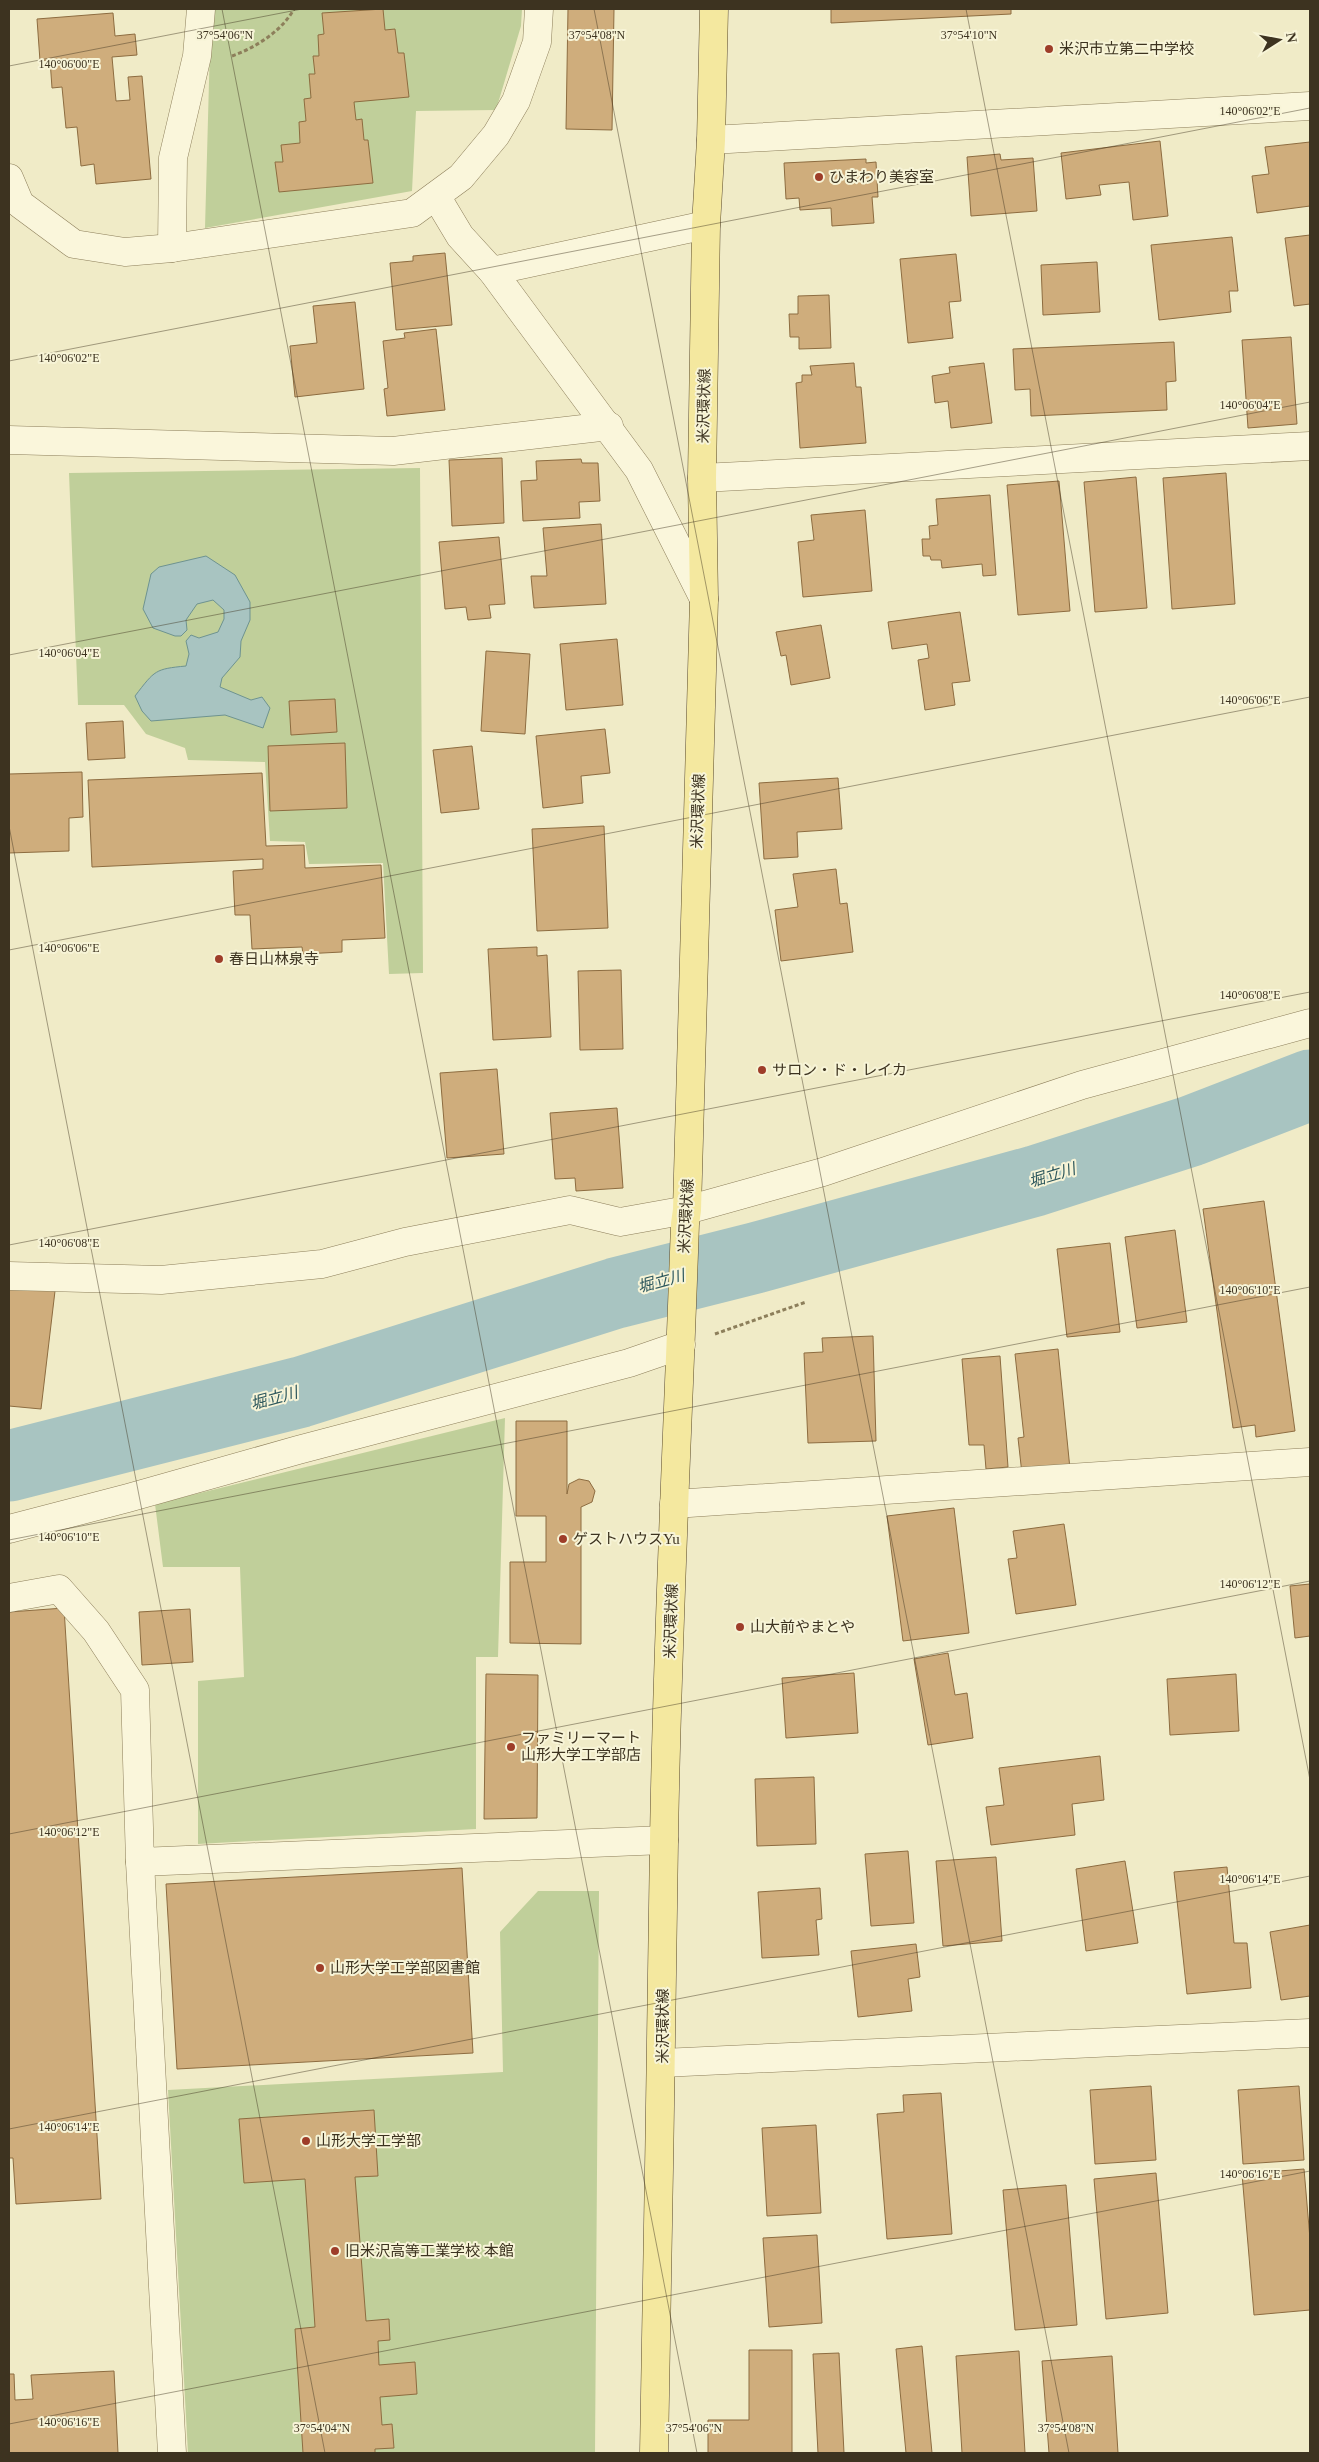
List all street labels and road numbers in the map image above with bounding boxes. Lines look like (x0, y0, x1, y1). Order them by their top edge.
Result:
street label: 米沢環状線 (694, 368, 713, 444)
street label: 米沢環状線 (688, 773, 707, 849)
street label: 米沢環状線 (675, 1178, 696, 1254)
street label: 米沢環状線 (661, 1583, 680, 1659)
street label: 米沢環状線 (654, 1988, 671, 2064)

